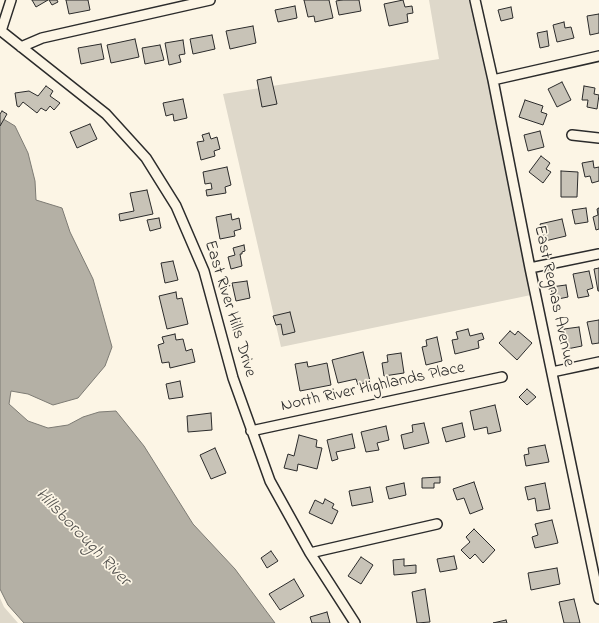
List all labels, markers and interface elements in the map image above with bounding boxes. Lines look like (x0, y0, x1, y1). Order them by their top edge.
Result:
street label: East Regnas Avenue (528, 223, 578, 369)
street label: East River Hills Drive (199, 238, 259, 380)
street label: North River Highlands Place (279, 359, 467, 417)
water label: Hillsborough River (30, 485, 134, 591)

